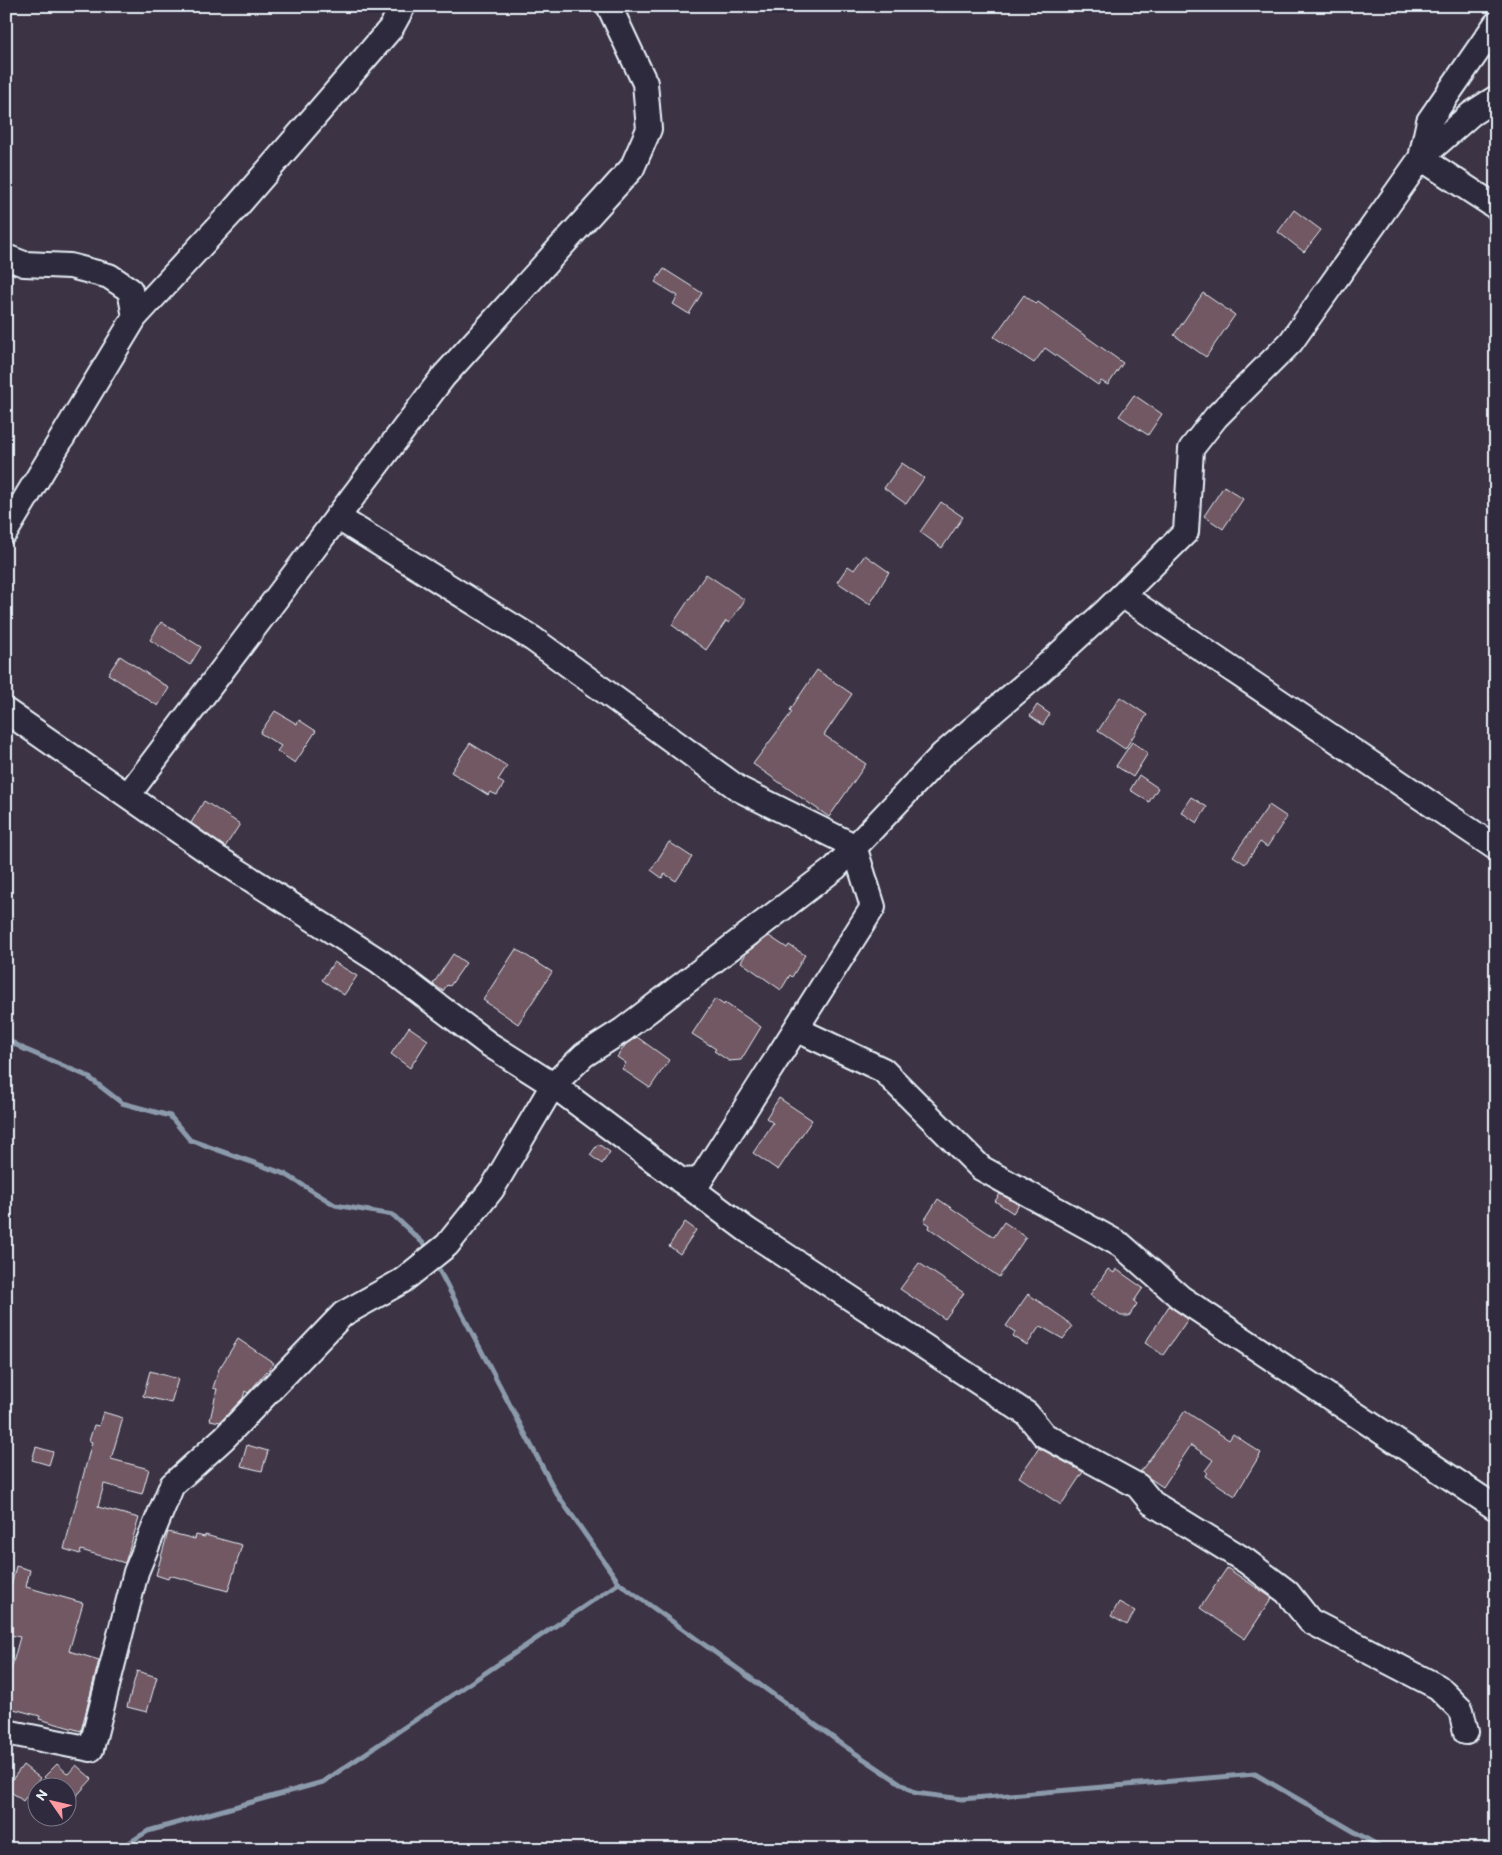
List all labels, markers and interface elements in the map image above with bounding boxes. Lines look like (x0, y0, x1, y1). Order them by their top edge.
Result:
north arrow (28, 1778, 78, 1828)
text: N (32, 1786, 51, 1804)

